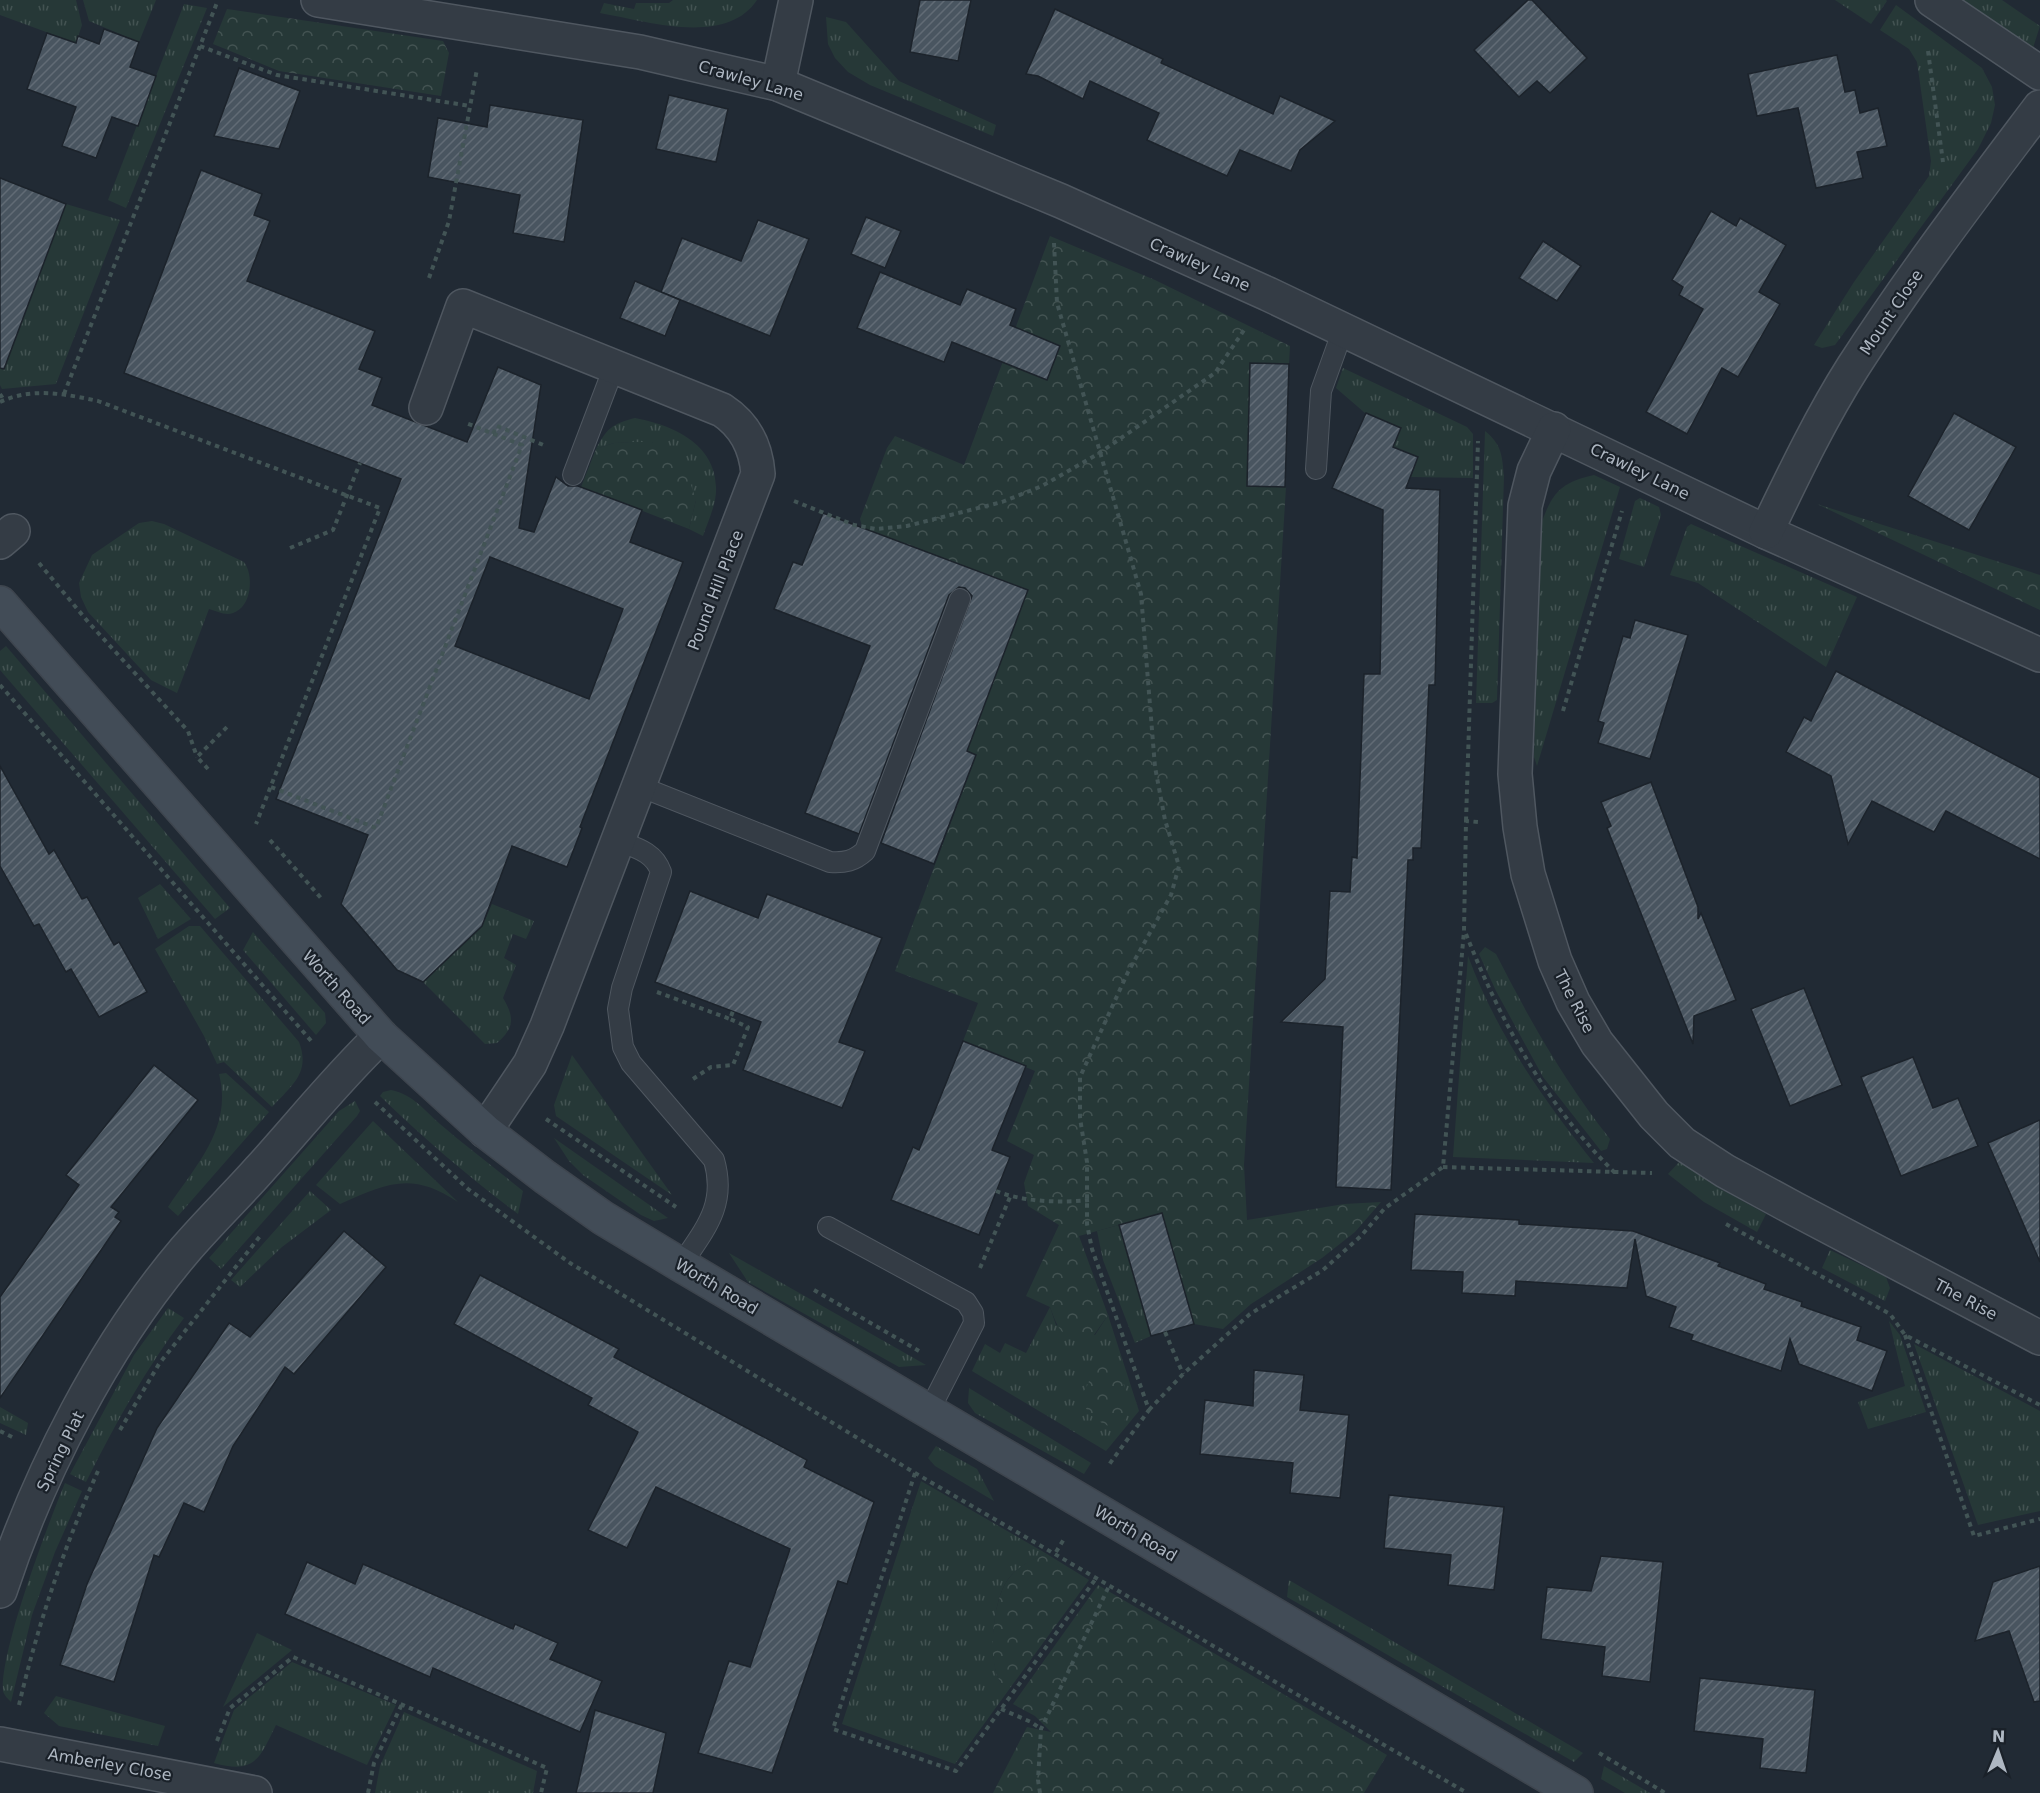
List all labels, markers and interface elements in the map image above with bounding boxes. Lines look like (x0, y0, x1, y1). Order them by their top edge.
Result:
street label: Crawley Lane (696, 56, 805, 105)
street label: Crawley Lane (1147, 234, 1253, 295)
street label: Mount Close (1856, 266, 1927, 359)
street label: Crawley Lane (1587, 439, 1693, 504)
street label: Pound Hill Place (684, 527, 747, 653)
street label: Worth Road (298, 946, 375, 1028)
street label: The Rise (1550, 965, 1599, 1036)
street label: Worth Road (672, 1254, 761, 1318)
street label: The Rise (1930, 1274, 2001, 1324)
street label: Spring Plat (33, 1408, 88, 1494)
street label: Worth Road (1091, 1501, 1180, 1565)
north arrow (1968, 1721, 2028, 1781)
text: N (1991, 1727, 2006, 1746)
street label: Amberley Close (46, 1744, 173, 1785)

